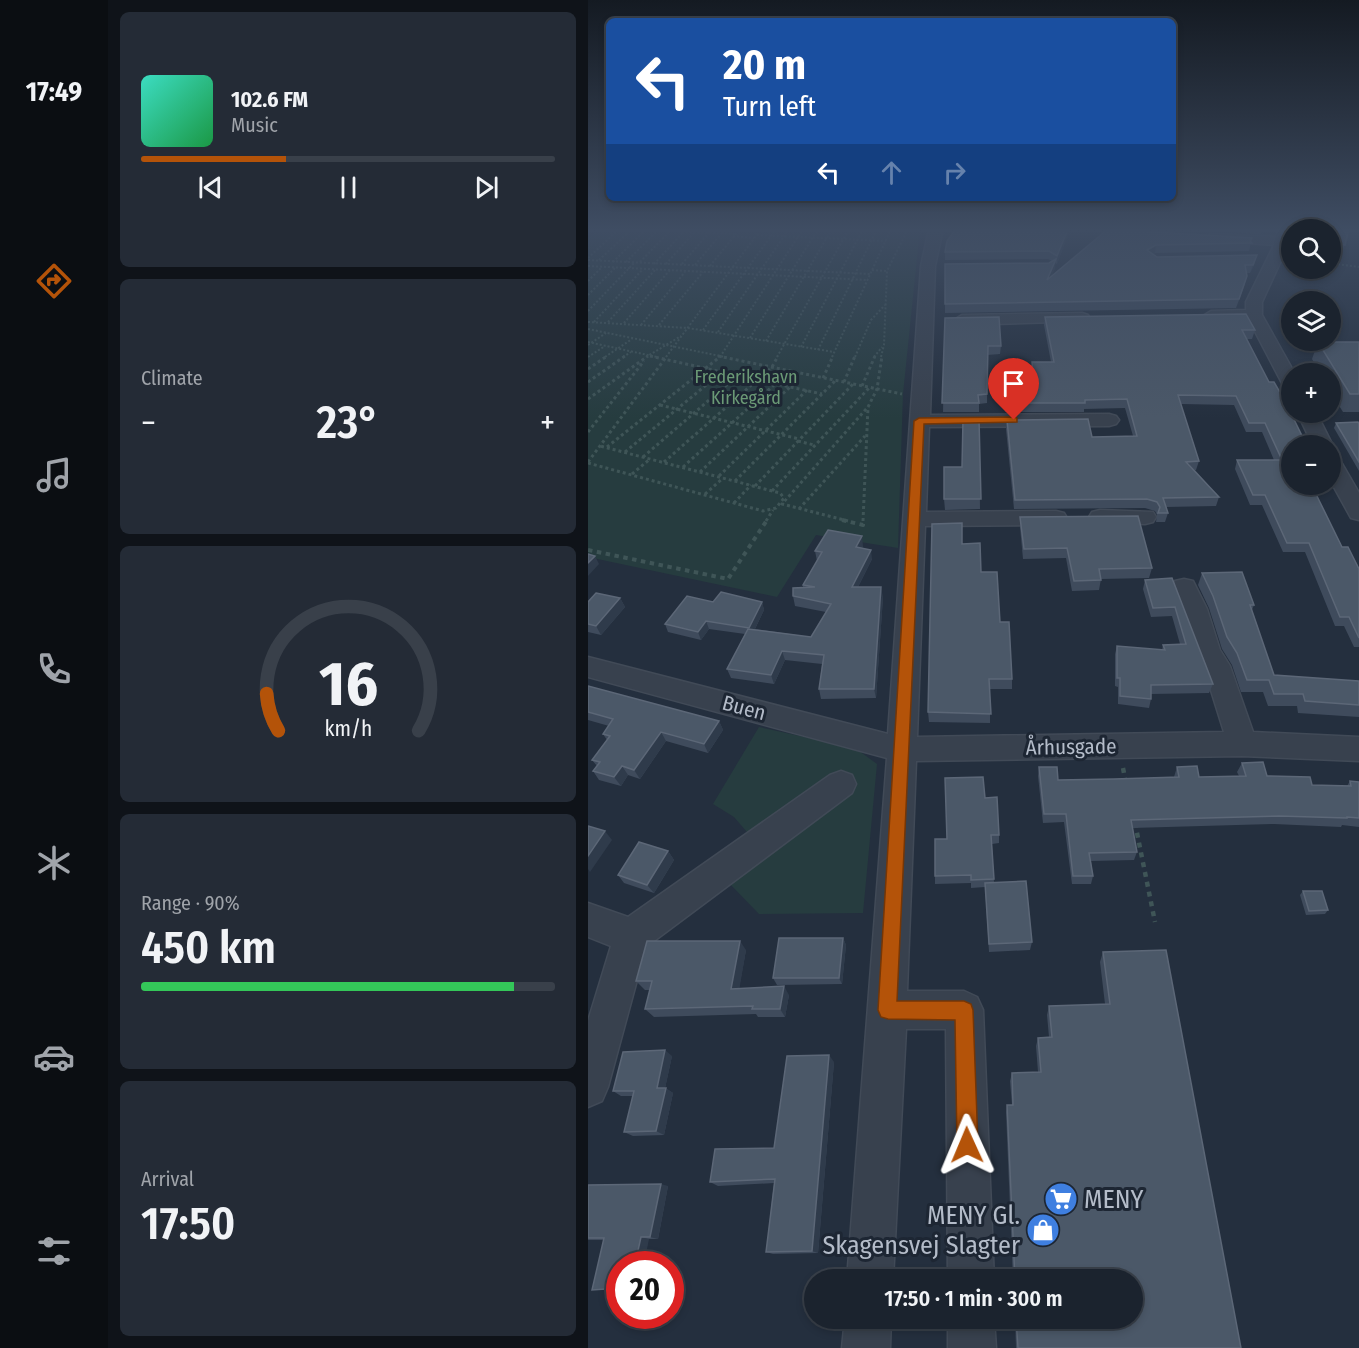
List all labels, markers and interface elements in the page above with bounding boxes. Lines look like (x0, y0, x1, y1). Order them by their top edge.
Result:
text: 20 m (723, 40, 806, 90)
icon: left (624, 42, 702, 120)
text: 17:49 (26, 76, 82, 108)
text: 102.6 FM (231, 86, 308, 113)
text: Turn left (723, 91, 816, 123)
text: Music (231, 113, 278, 137)
icon: left (812, 156, 845, 189)
icon: ahead (875, 156, 908, 189)
icon: right (938, 156, 971, 189)
icon: previous (194, 171, 227, 204)
icon: pause (332, 171, 365, 204)
icon: next (470, 171, 503, 204)
map controls (1281, 219, 1341, 495)
button: search (1281, 219, 1341, 279)
icon: directions (33, 260, 75, 302)
button: layers (1281, 291, 1341, 351)
pin (988, 358, 1039, 420)
button: + (1281, 363, 1341, 423)
text: Climate (141, 366, 203, 390)
park label: Frederikshavn Kirkegård (695, 366, 797, 409)
icon: arrive (997, 367, 1030, 400)
text: 23° (317, 396, 379, 450)
text: − (141, 403, 156, 443)
text: + (540, 403, 555, 443)
button: − (1281, 435, 1341, 495)
icon: music (33, 454, 75, 496)
text: 16 (318, 647, 378, 722)
icon: phone (33, 648, 75, 690)
street label: Buen (719, 690, 769, 726)
text: km/h (324, 716, 372, 742)
street label: Århusgade (1025, 733, 1117, 761)
icon: climate (33, 842, 75, 884)
text: Range · 90% (141, 891, 240, 915)
text: 450 km (141, 921, 276, 975)
icon: car (33, 1036, 75, 1078)
position arrow (935, 1113, 999, 1177)
text: Arrival (141, 1167, 194, 1191)
supermarket icon: MENY (1043, 1181, 1079, 1217)
place label: MENY (1084, 1184, 1143, 1215)
text: 17:50 (141, 1197, 235, 1251)
place label: MENY Gl. Skagensvej Slagter (822, 1200, 1020, 1261)
shop icon: MENY Gl. Skagensvej Slagter (1025, 1212, 1061, 1248)
icon: filters (33, 1230, 75, 1272)
speed limit sign: 20 (606, 1251, 684, 1329)
text: 17:50 · 1 min · 300 m (884, 1285, 1063, 1312)

